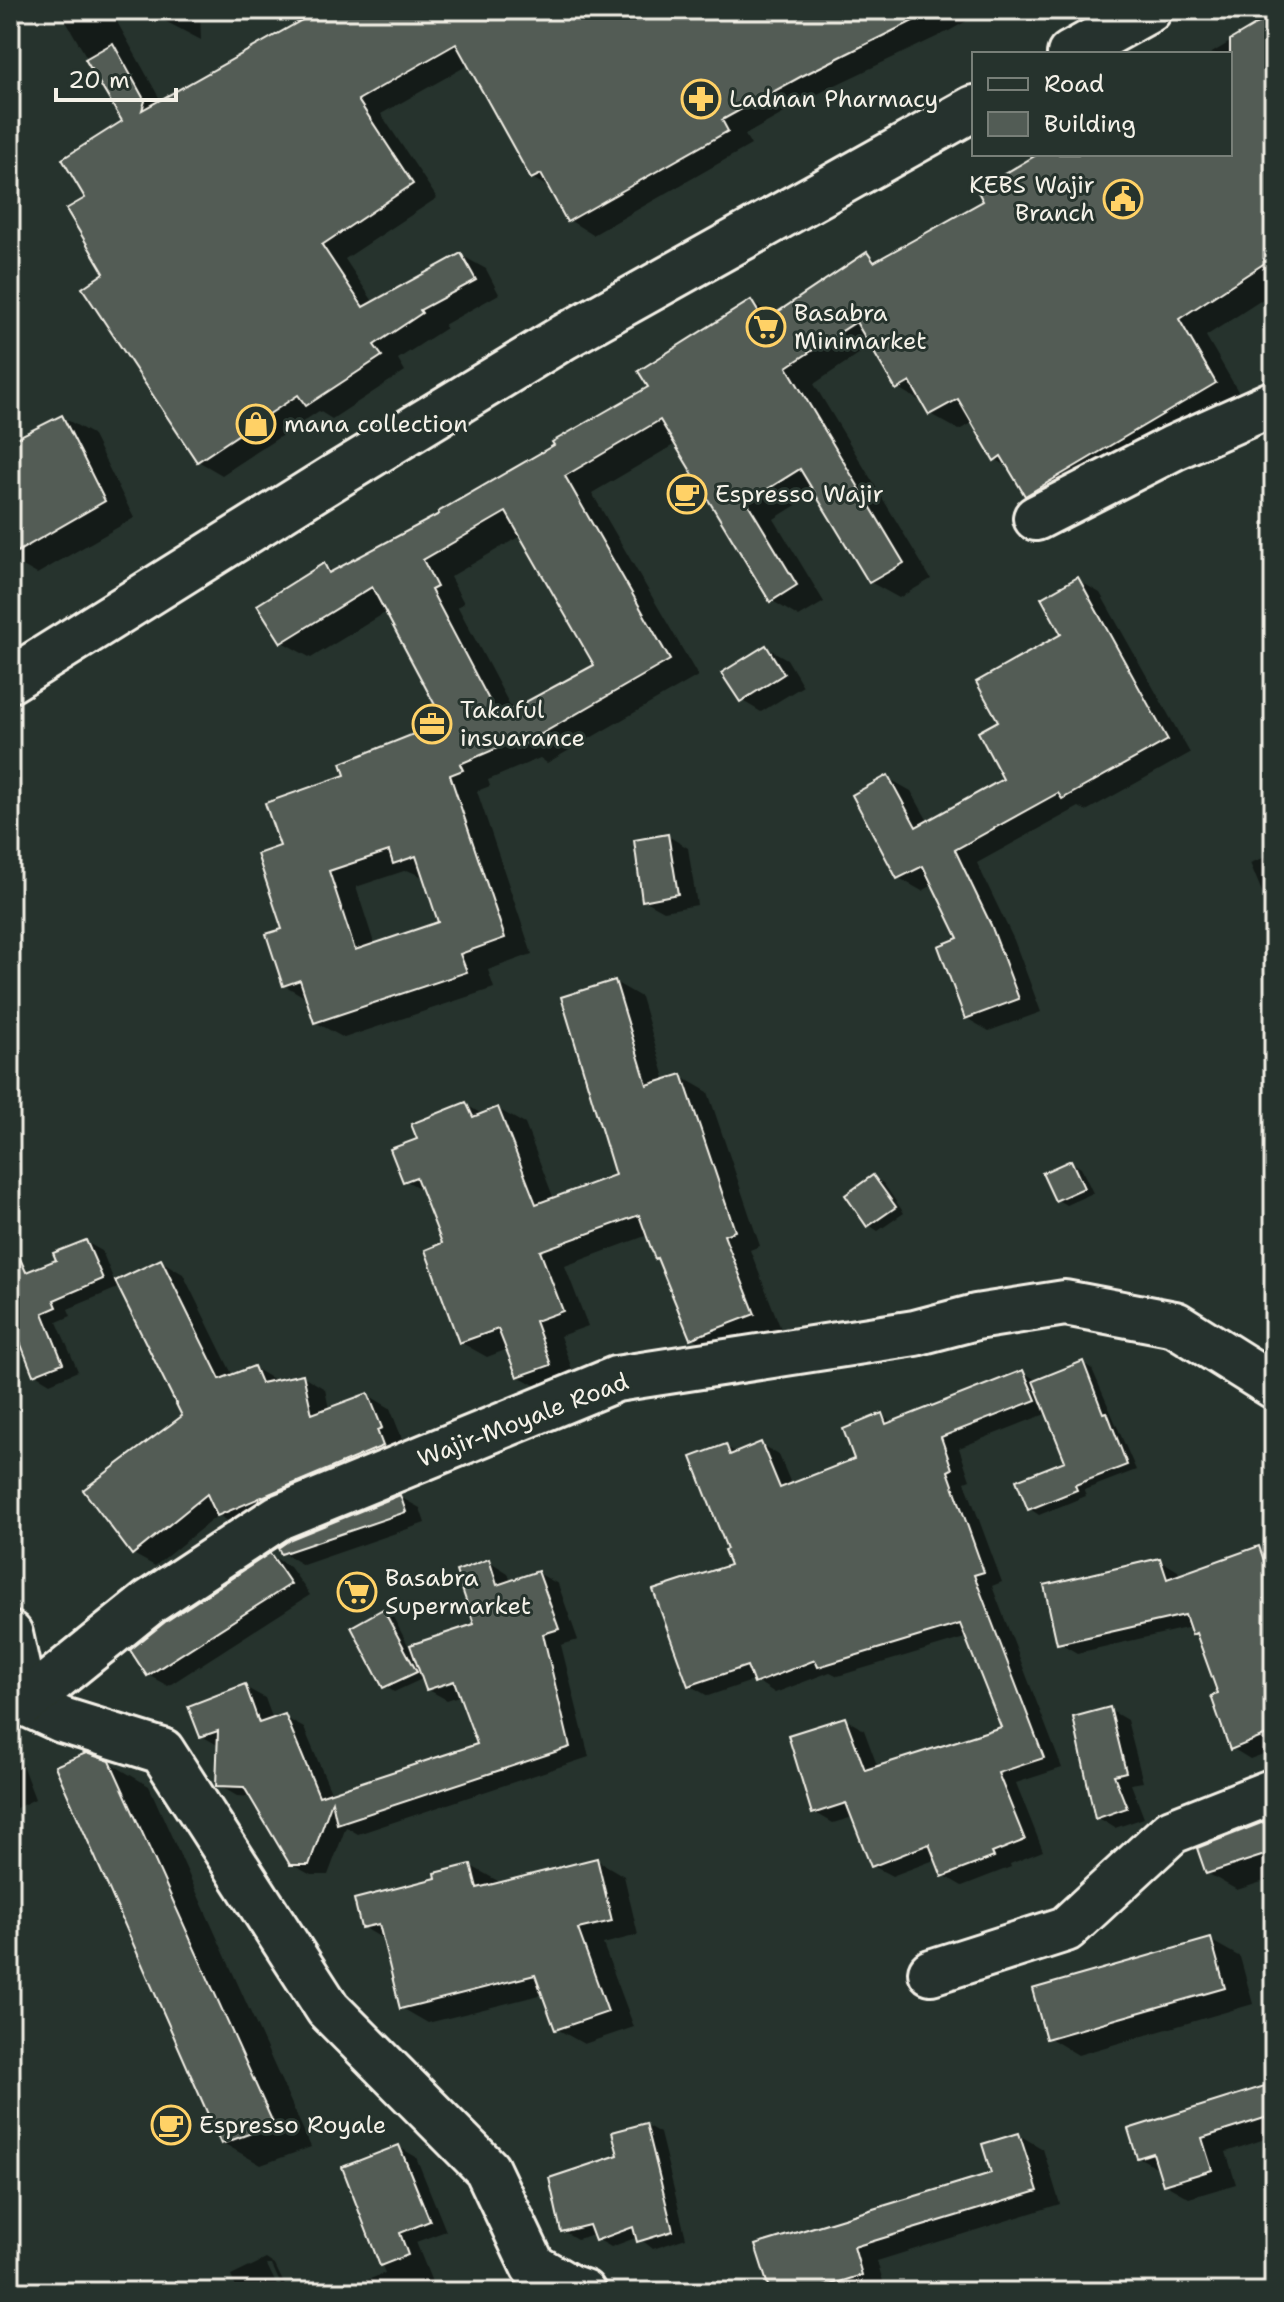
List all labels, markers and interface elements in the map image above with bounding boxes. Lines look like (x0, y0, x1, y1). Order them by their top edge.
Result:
scale bar (56, 52, 176, 102)
legend (972, 52, 1232, 156)
text: 20 m (68, 64, 130, 96)
text: Road (1044, 68, 1104, 100)
pharmacy icon: Ladnan Pharmacy (680, 78, 722, 120)
place label: Ladnan Pharmacy (729, 83, 938, 115)
text: Building (1044, 108, 1136, 140)
place label: KEBS Wajir Branch (969, 169, 1095, 229)
public building icon: KEBS Wajir Branch (1102, 178, 1144, 220)
place label: Basabra Minimarket (794, 297, 927, 357)
supermarket icon: Basabra Minimarket (745, 306, 787, 348)
shop icon: mana collection (235, 403, 277, 445)
place label: mana collection (284, 408, 468, 440)
cafe icon: Espresso Wajir (666, 473, 708, 515)
place label: Espresso Wajir (715, 478, 884, 510)
place label: Takaful insuarance (460, 694, 585, 754)
office icon: Takaful insuarance (411, 703, 453, 745)
street label: Wajir-Moyale Road (413, 1365, 633, 1475)
place label: Basabra Supermarket (385, 1562, 531, 1622)
supermarket icon: Basabra Supermarket (336, 1571, 378, 1613)
cafe icon: Espresso Royale (150, 2104, 192, 2146)
place label: Espresso Royale (199, 2109, 386, 2141)

